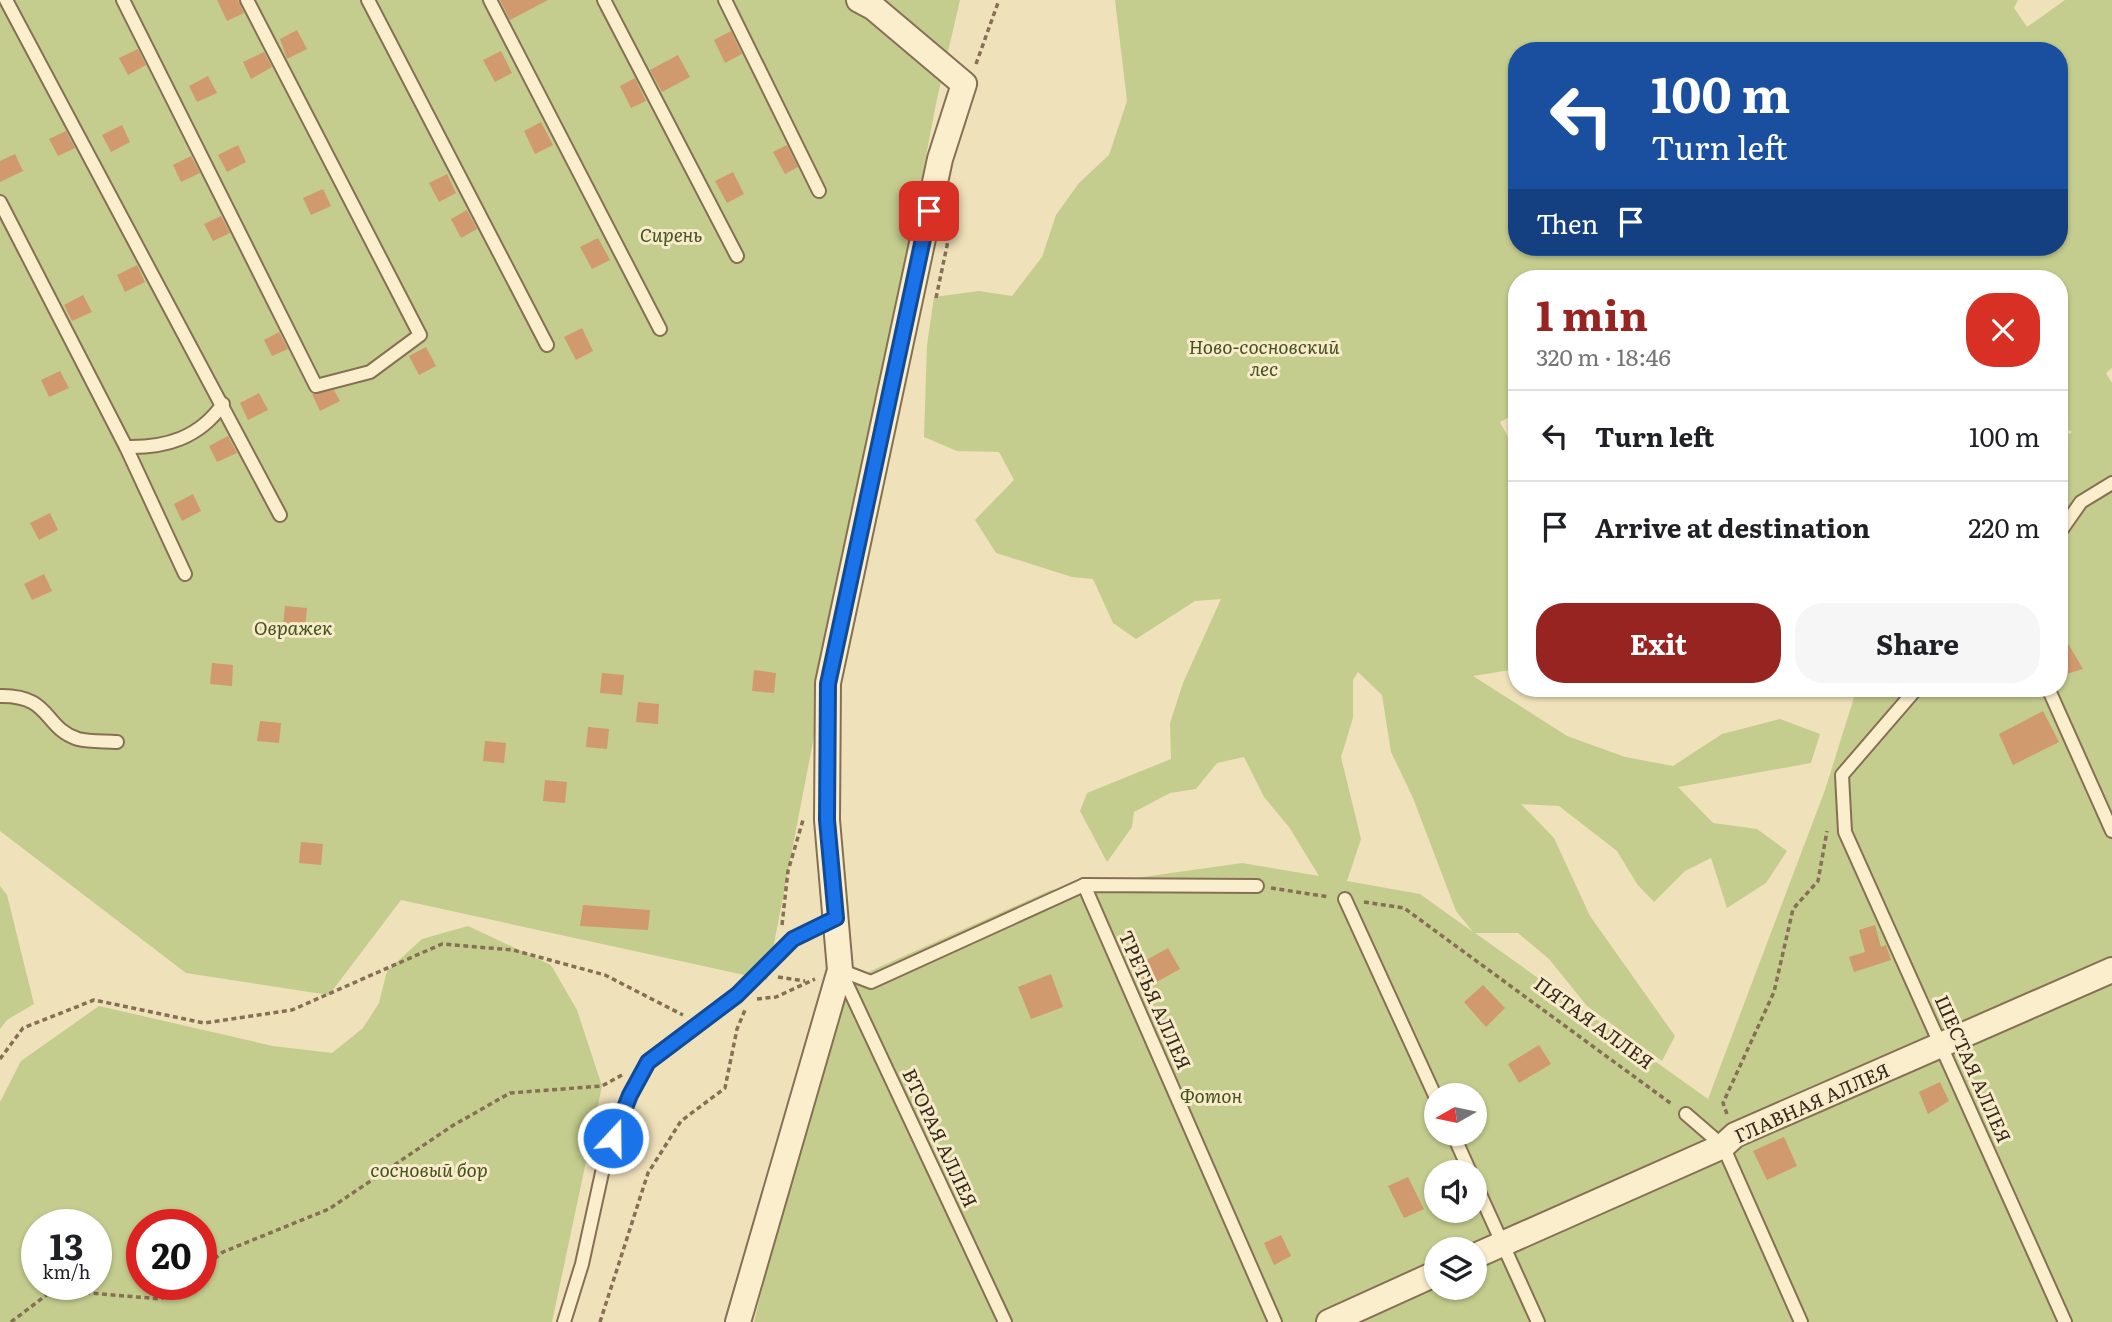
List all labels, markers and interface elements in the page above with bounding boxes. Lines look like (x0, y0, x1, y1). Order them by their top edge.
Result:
text: 100 m (1651, 55, 1790, 128)
icon: left (1536, 70, 1627, 161)
text: Turn left (1651, 122, 1788, 170)
pin (899, 181, 959, 241)
icon: arrive (910, 192, 948, 230)
text: Then (1536, 203, 1598, 242)
icon: arrive (1612, 203, 1650, 241)
park label: Сирень (640, 220, 702, 248)
text: 1 min (1536, 282, 1648, 344)
button: close (1966, 293, 2040, 367)
park label: Ново-сосновский лес (1188, 332, 1340, 382)
text: 320 m · 18:46 (1536, 339, 1671, 373)
text: Turn left (1595, 416, 1714, 455)
text: 100 m (1969, 416, 2040, 455)
icon: left (1536, 417, 1574, 455)
text: Arrive at destination (1595, 507, 1870, 546)
text: 220 m (1968, 507, 2040, 546)
icon: arrive (1536, 508, 1574, 546)
button: Exit (1536, 603, 1781, 683)
button: Share (1795, 603, 2040, 683)
park label: Овражек (254, 613, 333, 641)
street label: ТРЕТЬЯ АЛЛЕЯ (1113, 926, 1199, 1074)
street label: ПЯТАЯ АЛЛЕЯ (1529, 969, 1660, 1075)
street label: ШЕСТАЯ АЛЛЕЯ (1929, 990, 2019, 1147)
street label: ГЛАВНАЯ АЛЛЕЯ (1729, 1055, 1894, 1149)
street label: ВТОРАЯ АЛЛЕЯ (896, 1063, 985, 1212)
park label: Фотон (1180, 1081, 1243, 1109)
north arrow (1424, 1083, 1488, 1146)
map controls (1424, 1083, 1487, 1300)
position arrow (576, 1101, 650, 1175)
park label: сосновый бор (370, 1155, 488, 1183)
button: sound (1424, 1160, 1487, 1223)
speed limit sign: 20 (126, 1209, 217, 1300)
text: 13 (49, 1219, 84, 1271)
button: layers (1424, 1237, 1487, 1300)
text: km/h (43, 1258, 90, 1285)

